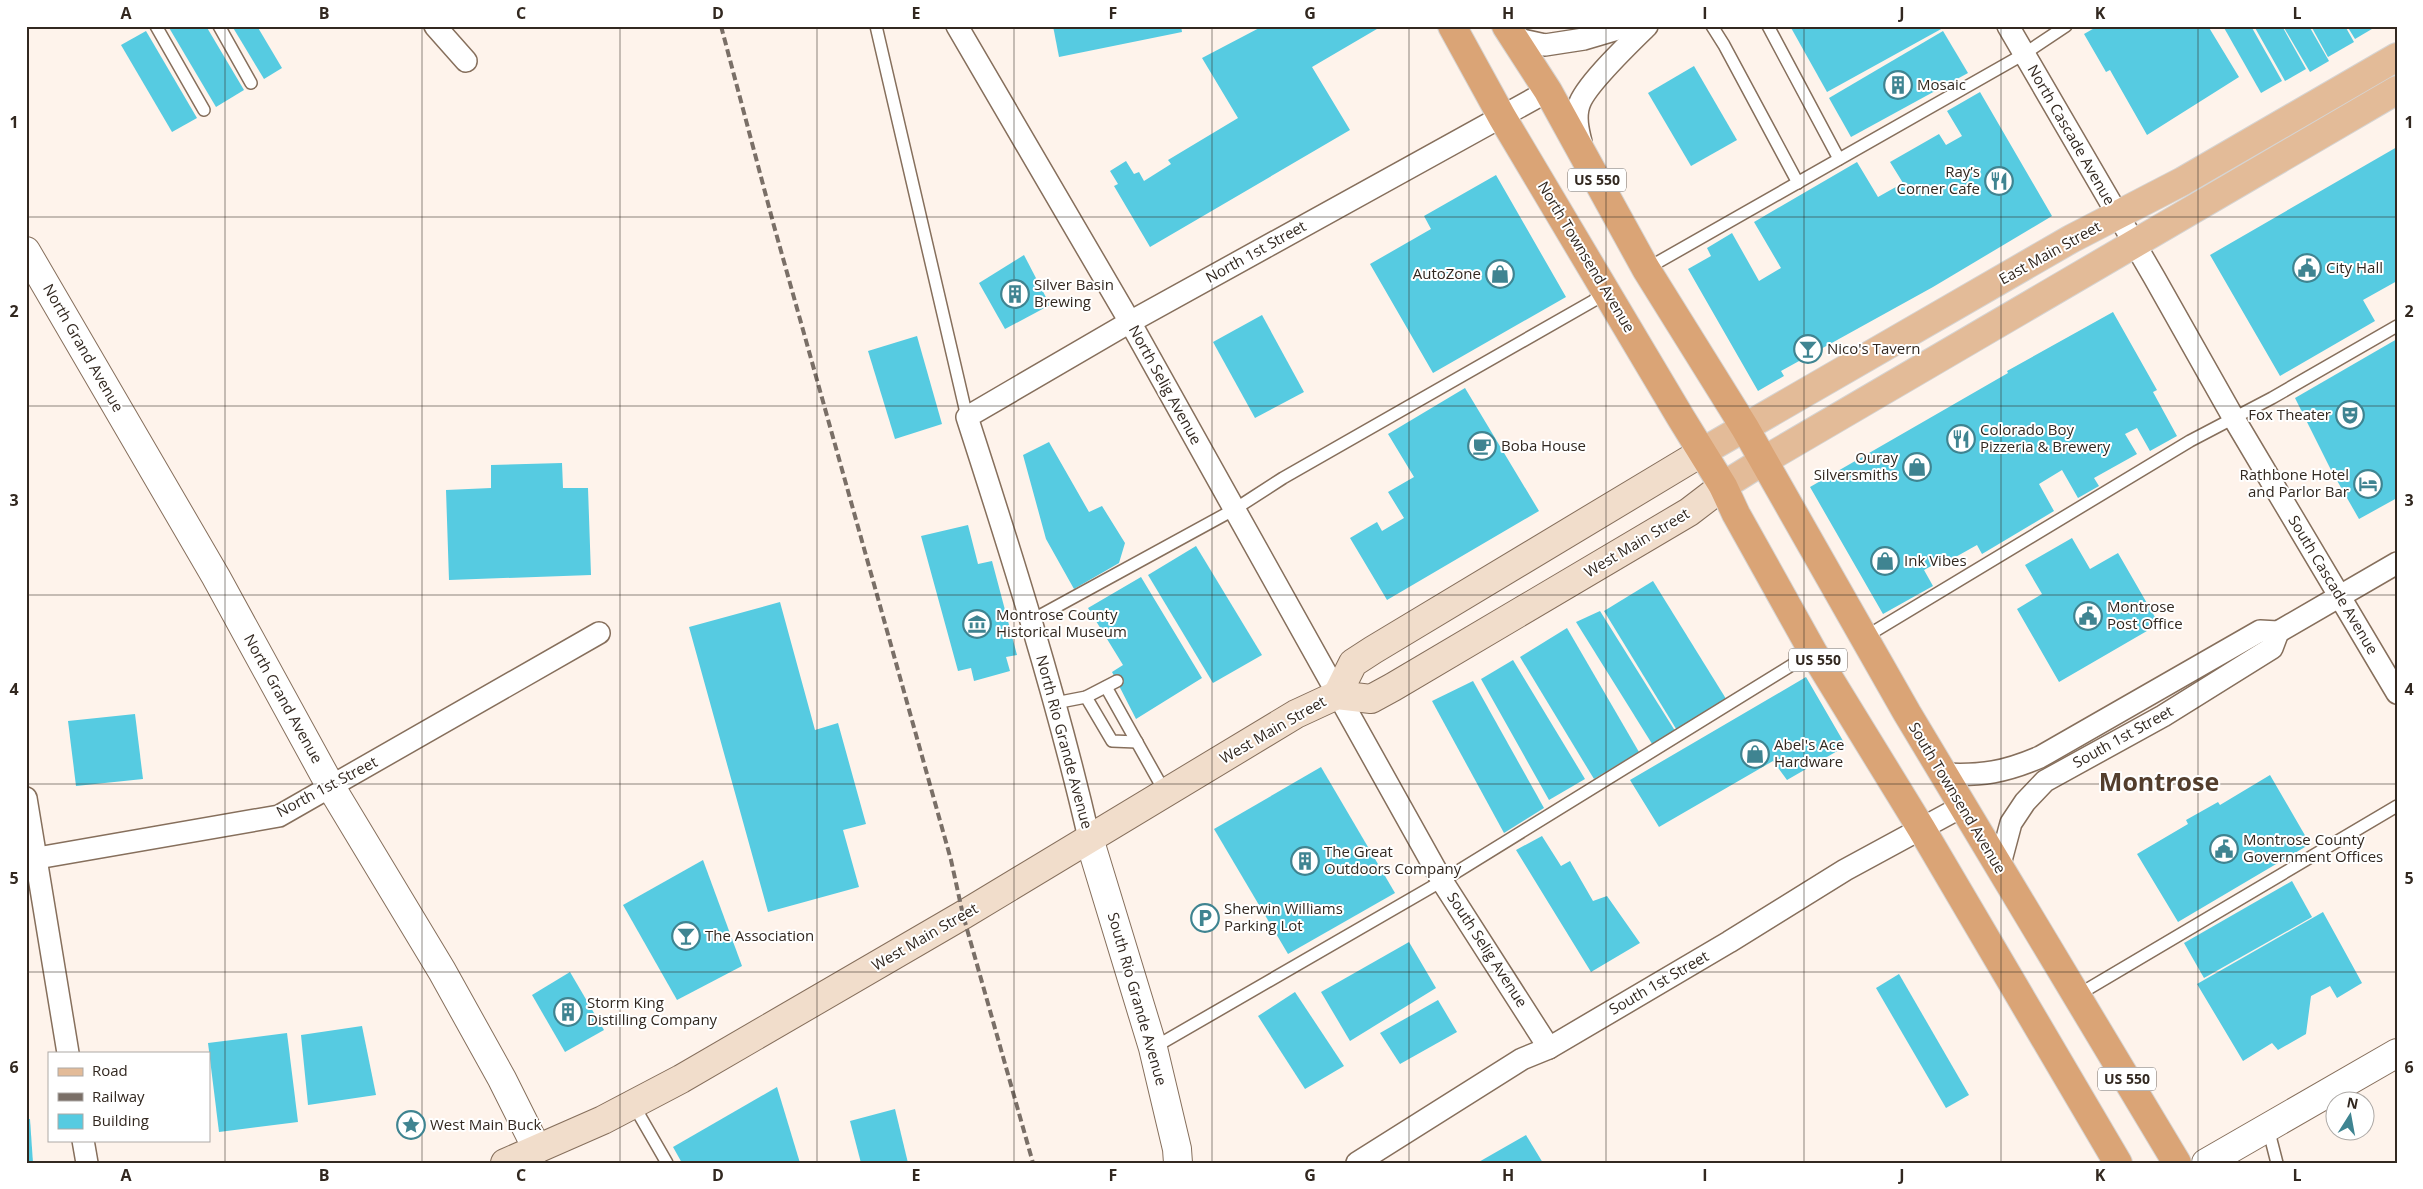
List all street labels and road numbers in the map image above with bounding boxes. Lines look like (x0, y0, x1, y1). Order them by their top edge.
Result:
street label: North Cascade Avenue (2023, 61, 2120, 208)
road number: US 550 (1568, 168, 1626, 192)
street label: North Townsend Avenue (1534, 177, 1640, 336)
street label: North 1st Street (1202, 215, 1309, 287)
street label: East Main Street (1995, 216, 2104, 288)
street label: North Grand Avenue (39, 280, 129, 415)
street label: North Selig Avenue (1125, 321, 1207, 448)
street label: West Main Street (1580, 503, 1693, 581)
street label: South Cascade Avenue (2284, 511, 2383, 658)
street label: North Grand Avenue (240, 630, 328, 767)
road number: US 550 (1789, 648, 1847, 672)
street label: North Rio Grande Avenue (1032, 653, 1098, 831)
street label: West Main Street (1216, 691, 1329, 768)
street label: South 1st Street (2069, 700, 2176, 772)
street label: South Townsend Avenue (1905, 718, 2011, 877)
street label: North 1st Street (272, 751, 381, 821)
street label: South Selig Avenue (1443, 888, 1533, 1011)
street label: West Main Street (868, 898, 981, 975)
street label: South Rio Grande Avenue (1104, 910, 1172, 1088)
street label: South 1st Street (1605, 946, 1712, 1019)
road number: US 550 (2098, 1068, 2156, 1090)

